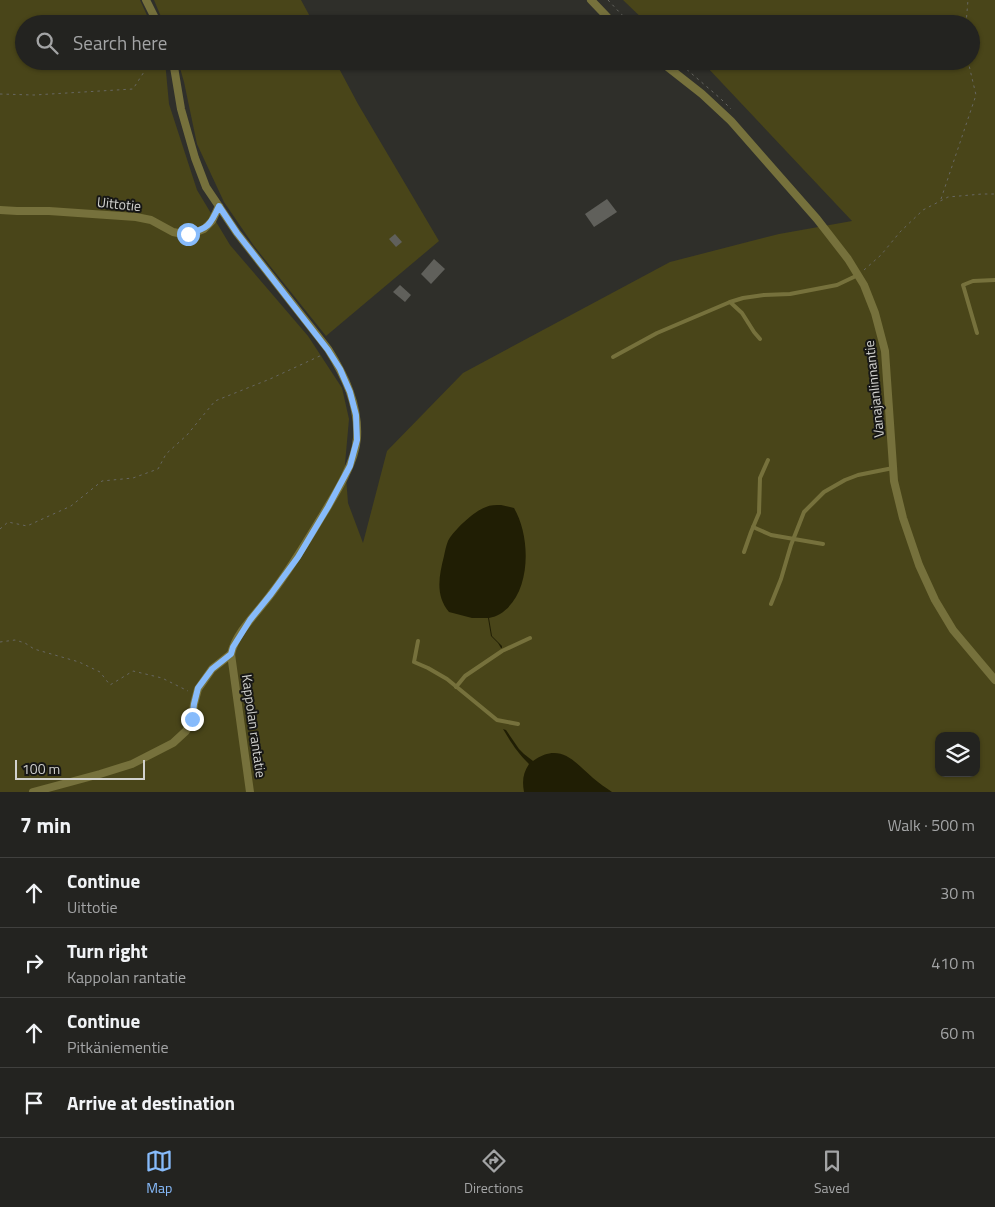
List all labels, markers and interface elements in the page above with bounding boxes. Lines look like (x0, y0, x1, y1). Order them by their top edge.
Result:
search box (15, 15, 980, 70)
text: Search here (73, 28, 167, 57)
icon: search (33, 29, 61, 57)
street label: Uittotie (96, 191, 142, 216)
route start (177, 223, 200, 246)
street label: Vanajanlinnantie (858, 339, 889, 439)
street label: Kappolan rantatie (237, 673, 272, 779)
route end (181, 708, 204, 731)
map controls (935, 732, 980, 777)
button: layers (935, 732, 980, 777)
scale bar (15, 757, 145, 780)
text: 100 m (22, 758, 60, 779)
text: 7 min (20, 809, 71, 841)
text: Walk · 500 m (887, 813, 975, 837)
text: Continue (67, 866, 140, 895)
icon: ahead (20, 879, 48, 907)
text: 30 m (940, 881, 975, 905)
text: Uittotie (67, 895, 118, 919)
text: Turn right (67, 936, 148, 965)
icon: right (20, 949, 48, 977)
text: 410 m (931, 951, 975, 975)
text: Kappolan rantatie (67, 965, 186, 989)
text: Continue (67, 1006, 140, 1035)
icon: ahead (20, 1019, 48, 1047)
text: 60 m (940, 1021, 975, 1045)
text: Pitkäniementie (67, 1035, 169, 1059)
text: Arrive at destination (67, 1088, 235, 1117)
icon: arrive (20, 1089, 48, 1117)
tab: Map (145, 1147, 173, 1198)
tab: Directions (464, 1147, 523, 1198)
tab: Saved (814, 1147, 850, 1198)

